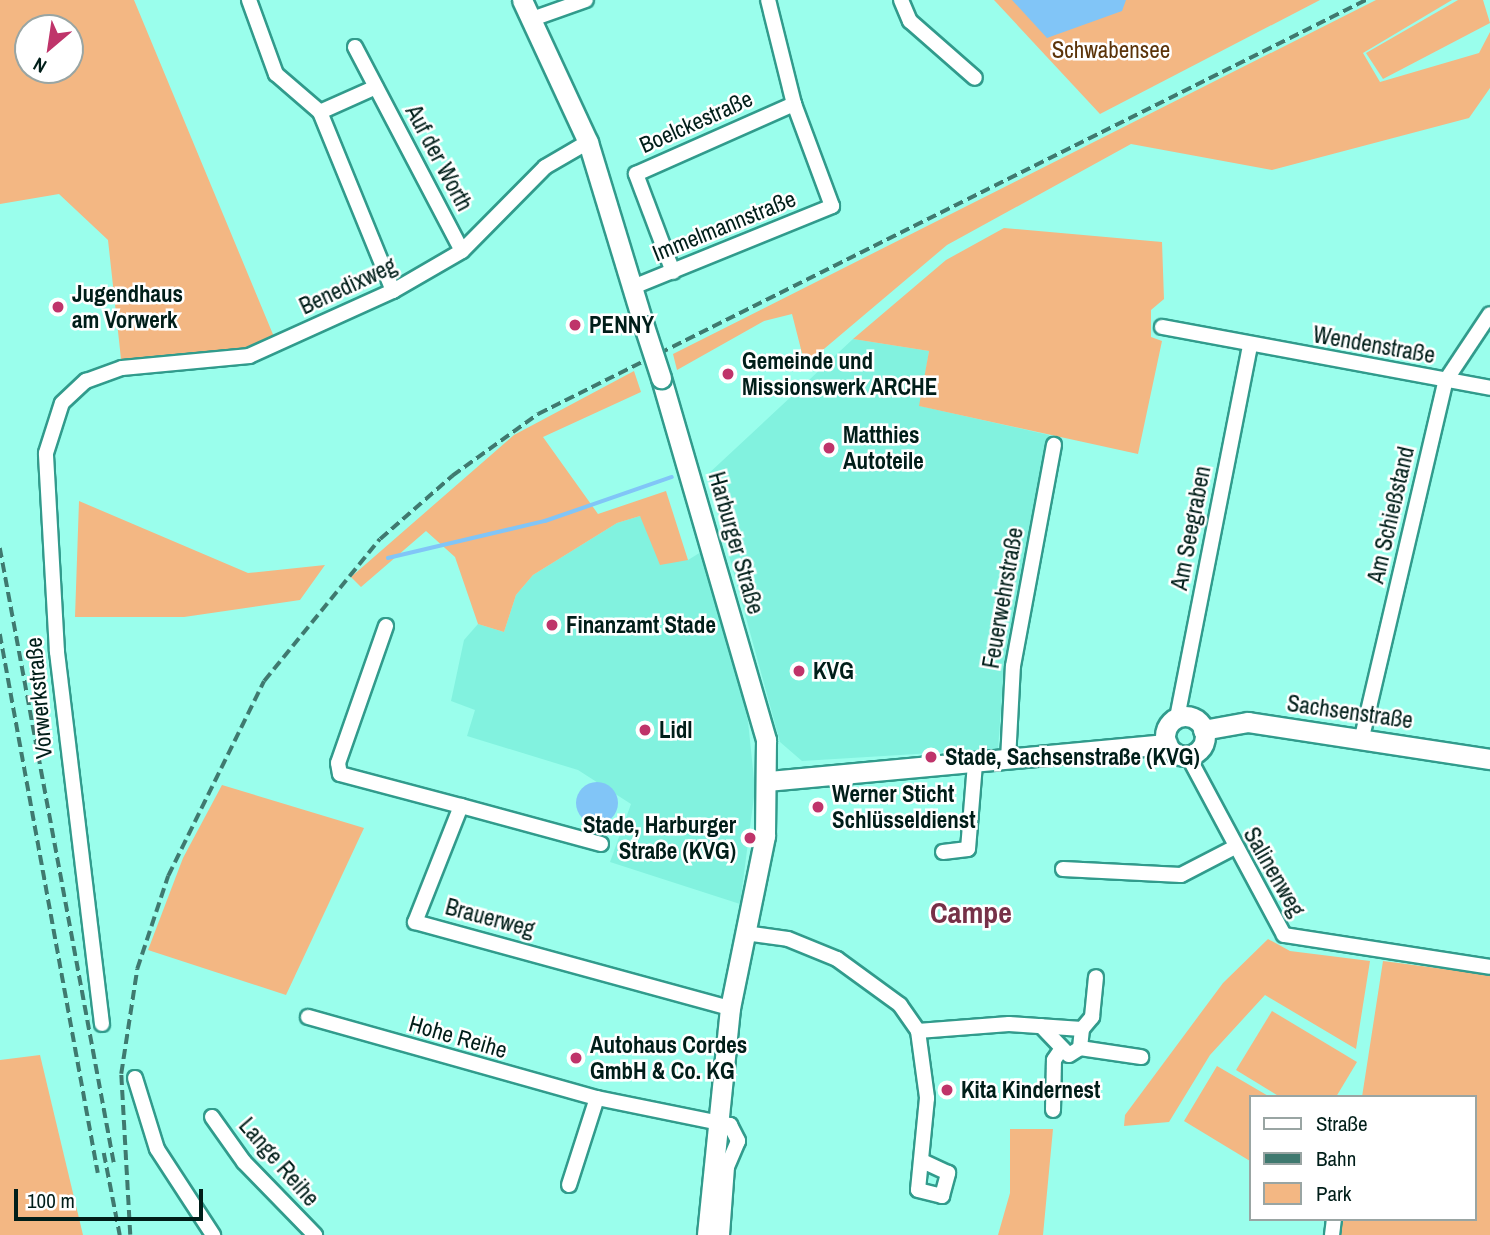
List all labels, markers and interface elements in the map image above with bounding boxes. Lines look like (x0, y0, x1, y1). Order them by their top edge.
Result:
north arrow (14, 14, 84, 84)
park label: Schwabensee (1052, 36, 1170, 64)
text: N (29, 52, 51, 80)
street label: Boelckestraße (635, 85, 757, 159)
street label: Auf der Worth (400, 100, 478, 216)
street label: Immelmannstraße (648, 185, 800, 267)
street label: Benedixweg (295, 252, 401, 320)
place label: Jugendhaus am Vorwerk (72, 280, 183, 334)
marker: Jugendhaus am Vorwerk (50, 299, 66, 315)
place label: PENNY (589, 311, 654, 339)
marker: PENNY (567, 317, 583, 333)
street label: Wendenstraße (1311, 321, 1437, 369)
place label: Gemeinde und Missionswerk ARCHE (742, 347, 938, 401)
marker: Gemeinde und Missionswerk ARCHE (720, 366, 736, 382)
place label: Matthies Autoteile (843, 421, 924, 475)
marker: Matthies Autoteile (821, 440, 837, 456)
street label: Am Schießstand (1362, 444, 1420, 586)
street label: Am Seegraben (1165, 464, 1217, 592)
street label: Harburger Straße (703, 469, 769, 617)
street label: Feuerwehrstraße (977, 525, 1029, 671)
place label: Finanzamt Stade (566, 611, 716, 639)
marker: Finanzamt Stade (544, 617, 560, 633)
street label: Vorwerkstraße (20, 636, 58, 760)
place label: KVG (813, 657, 854, 685)
marker: KVG (791, 663, 807, 679)
street label: Sachsenstraße (1285, 690, 1415, 734)
place label: Lidl (659, 716, 693, 744)
marker: Lidl (637, 722, 653, 738)
place label: Stade, Sachsenstraße (KVG) (945, 743, 1200, 771)
marker: Stade, Sachsenstraße (KVG) (923, 749, 939, 765)
place label: Werner Sticht Schlüsseldienst (832, 780, 976, 834)
marker: Werner Sticht Schlüsseldienst (810, 799, 826, 815)
place label: Stade, Harburger Straße (KVG) (583, 811, 736, 865)
street label: Salinenweg (1237, 822, 1311, 922)
marker: Stade, Harburger Straße (KVG) (742, 830, 758, 846)
street label: Brauerweg (442, 893, 538, 943)
district label: Campe (930, 894, 1012, 930)
street label: Hohe Reihe (406, 1010, 510, 1064)
place label: Autohaus Cordes GmbH & Co. KG (590, 1031, 747, 1085)
marker: Autohaus Cordes GmbH & Co. KG (568, 1050, 584, 1066)
place label: Kita Kindernest (961, 1076, 1100, 1104)
marker: Kita Kindernest (939, 1082, 955, 1098)
legend (1248, 1095, 1476, 1221)
text: Straße (1316, 1109, 1368, 1138)
street label: Lange Reihe (233, 1112, 325, 1212)
text: Bahn (1316, 1144, 1356, 1173)
scale bar (18, 1176, 206, 1220)
text: Park (1316, 1179, 1351, 1208)
text: 100 m (27, 1186, 75, 1215)

